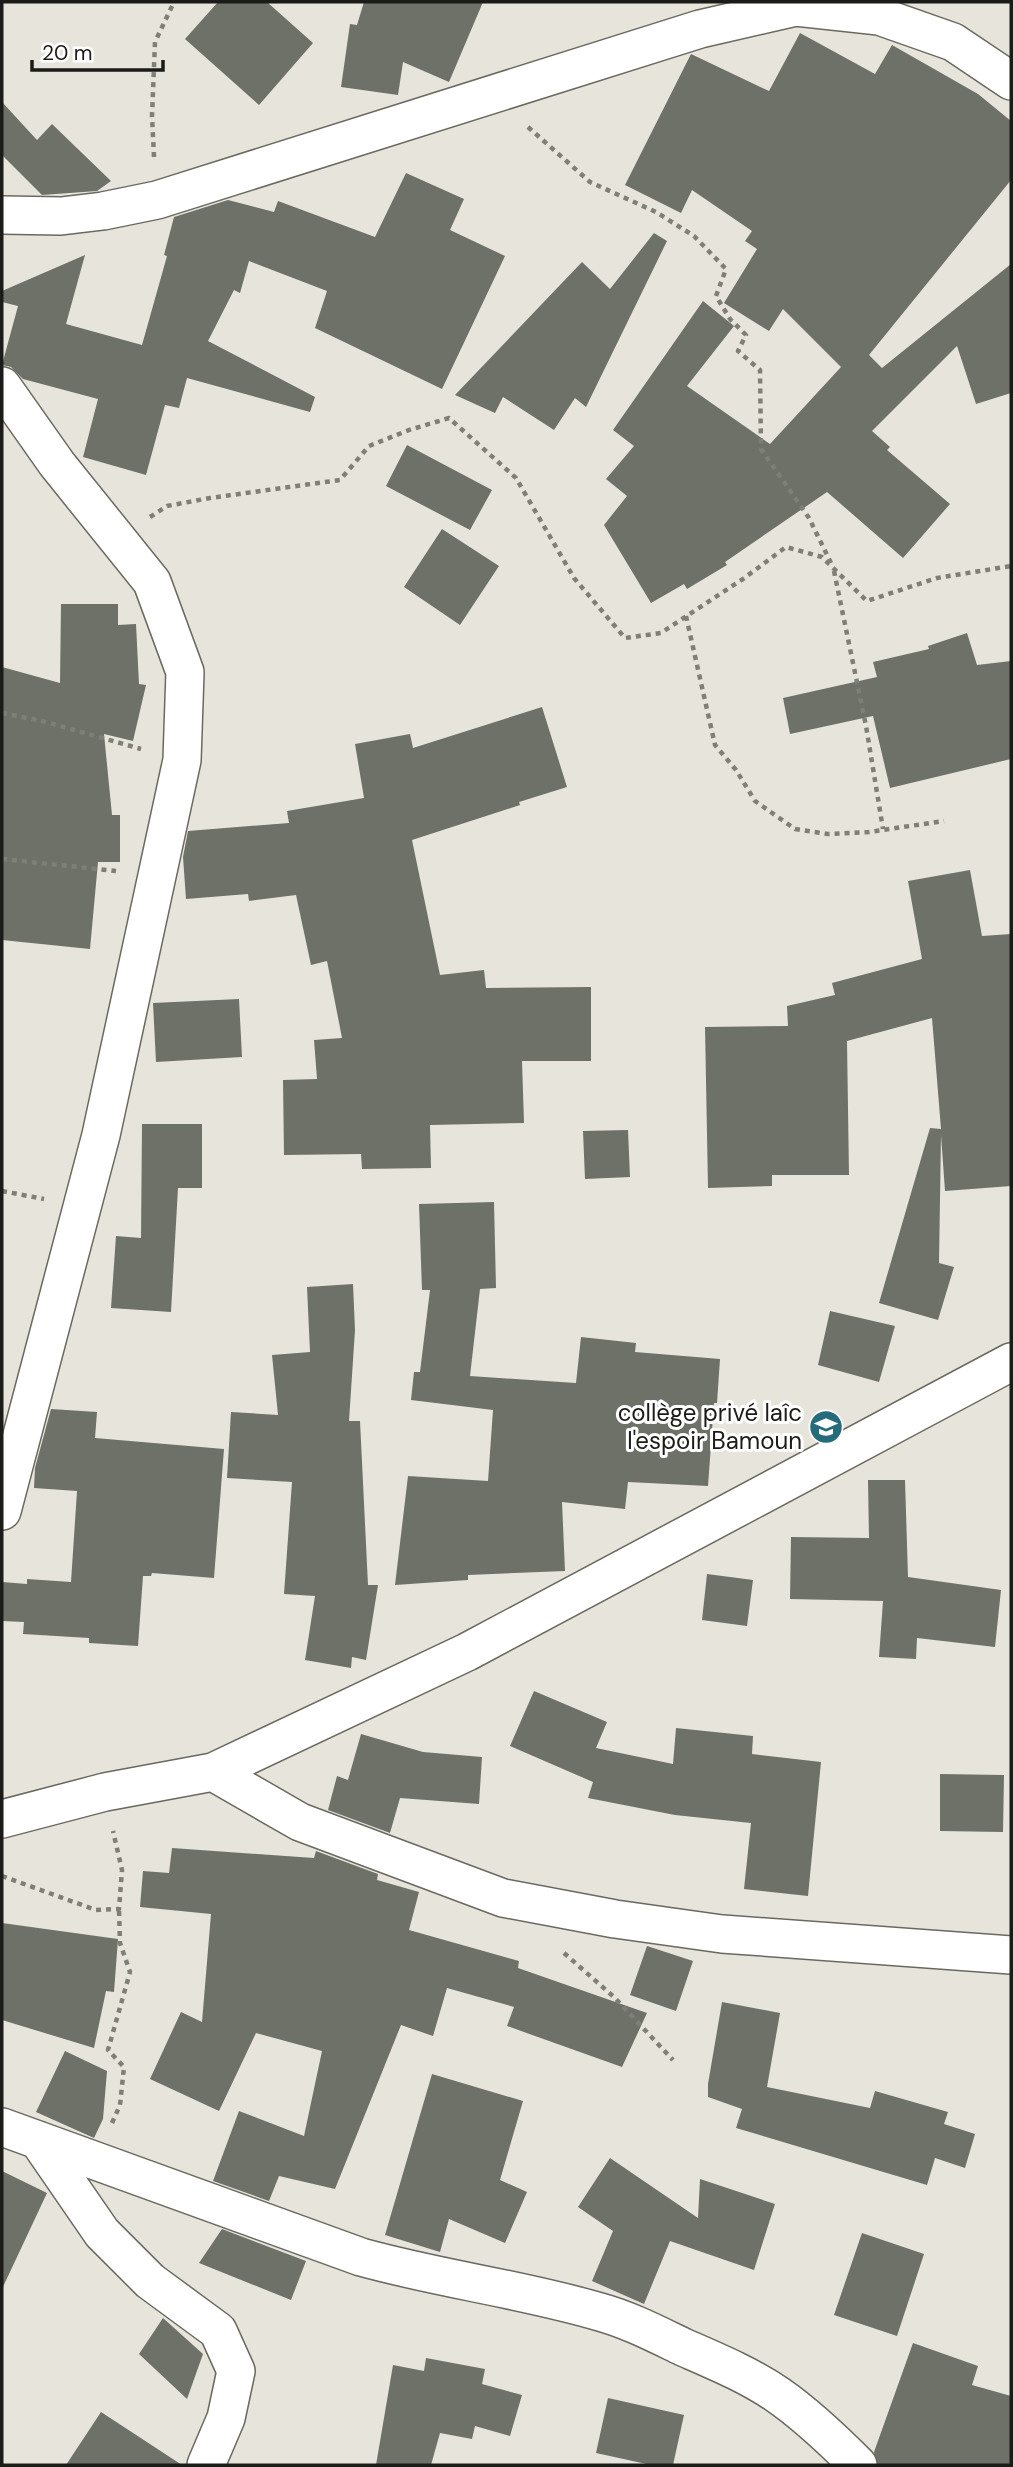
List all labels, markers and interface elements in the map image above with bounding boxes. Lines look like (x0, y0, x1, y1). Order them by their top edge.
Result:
scale bar (32, 28, 163, 72)
text: 20 m (42, 39, 93, 67)
place label: collège privé laîc l'espoir Bamoun (618, 1397, 802, 1456)
school or university icon: collège privé laîc l'espoir Bamoun (807, 1408, 845, 1446)

